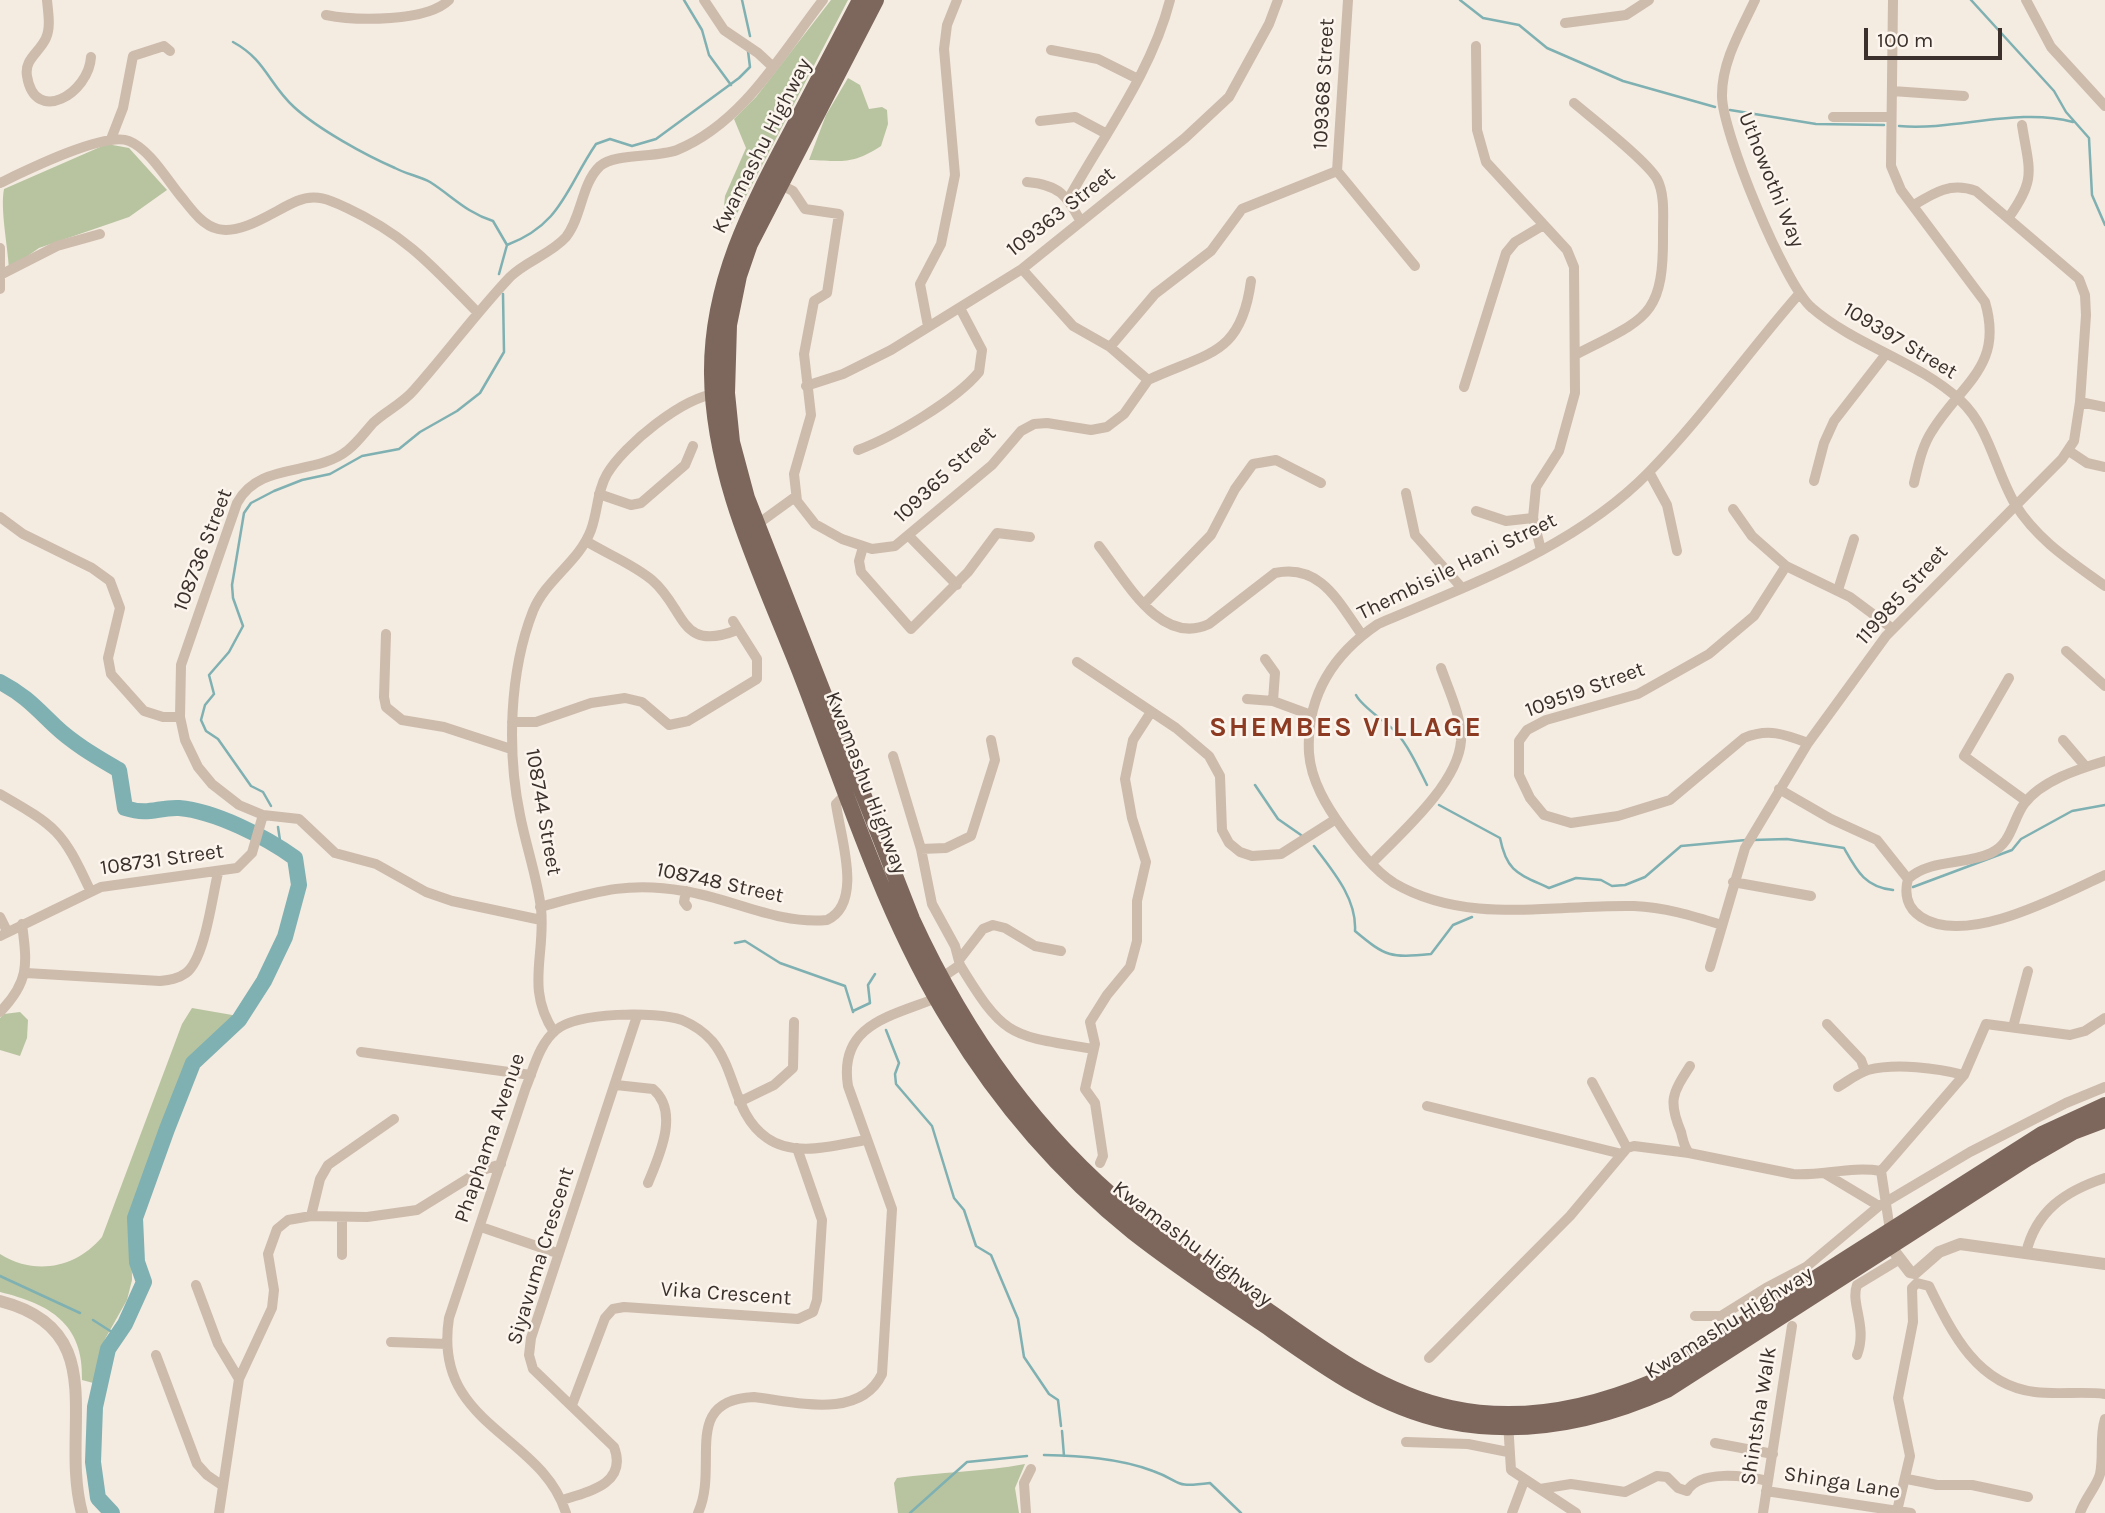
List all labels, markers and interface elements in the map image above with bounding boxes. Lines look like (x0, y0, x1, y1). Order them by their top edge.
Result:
scale bar (1867, 14, 2005, 58)
street label: 109368 Street (1308, 18, 1340, 150)
text: 100 m (1877, 28, 1934, 52)
street label: Kwamashu Highway (707, 54, 817, 238)
street label: Uthowothi Way (1732, 109, 1810, 251)
street label: 109363 Street (1002, 162, 1120, 262)
street label: 109397 Street (1838, 297, 1962, 385)
street label: 109365 Street (889, 421, 1001, 529)
street label: 108736 Street (168, 485, 238, 615)
street label: Thembisile Hani Street (1353, 508, 1561, 626)
street label: 119985 Street (1851, 540, 1953, 650)
street label: 109519 Street (1522, 657, 1648, 723)
street label: Kwamashu Highway (820, 688, 912, 878)
district label: SHEMBES VILLAGE (1211, 711, 1481, 745)
street label: 108744 Street (519, 747, 567, 877)
street label: 108731 Street (99, 839, 225, 881)
street label: 108748 Street (654, 857, 786, 909)
street label: Phaphama Avenue (449, 1050, 531, 1226)
street label: Siyavuma Crescent (502, 1164, 580, 1348)
street label: Kwamashu Highway (1107, 1176, 1277, 1312)
street label: Kwamashu Highway (1640, 1261, 1818, 1385)
street label: Vika Crescent (660, 1277, 792, 1311)
street label: Shintsha Walk (1736, 1345, 1782, 1487)
street label: Shinga Lane (1782, 1461, 1902, 1505)

